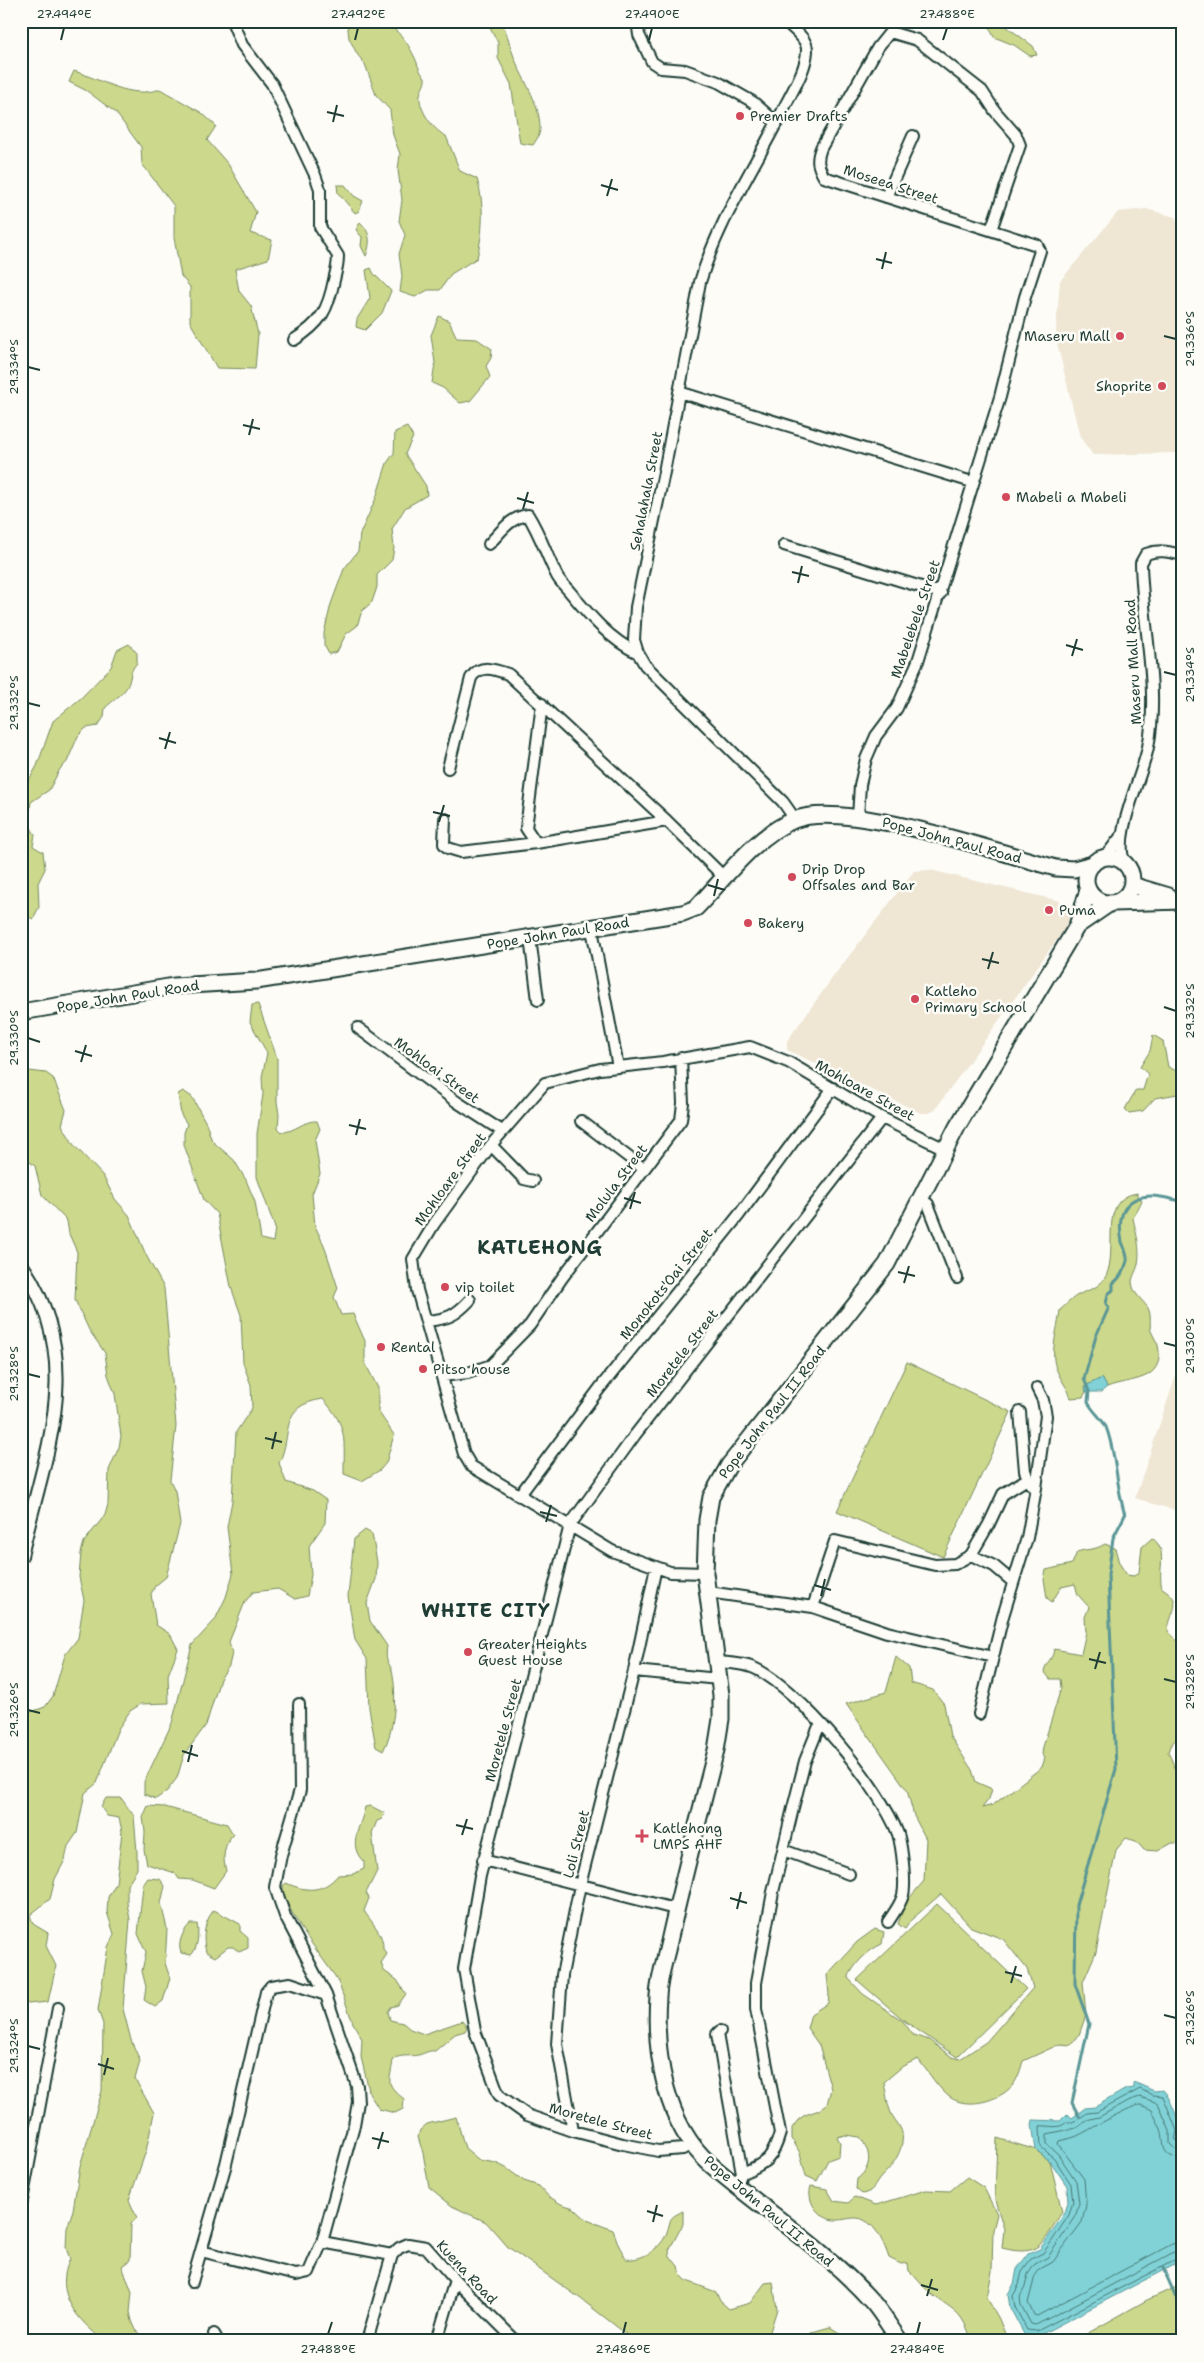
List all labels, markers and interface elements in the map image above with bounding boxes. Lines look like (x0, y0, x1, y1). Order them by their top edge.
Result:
text: 27.494°E (37, 6, 91, 22)
text: 27.492°E (331, 6, 385, 22)
text: 27.490°E (624, 6, 680, 22)
text: 27.488°E (919, 6, 975, 22)
place label: Premier Drafts (750, 107, 848, 125)
marker: Premier Drafts (734, 110, 746, 122)
street label: Moseea Street (841, 160, 941, 208)
text: 29.336°S (1182, 311, 1198, 367)
place label: Maseru Mall (1024, 327, 1111, 345)
marker: Maseru Mall (1114, 330, 1126, 342)
text: 29.334°S (6, 339, 22, 395)
place label: Shoprite (1096, 377, 1152, 395)
marker: Shoprite (1156, 380, 1168, 392)
street label: Sehalahala Street (626, 430, 666, 552)
place label: Mabeli a Mabeli (1016, 488, 1127, 506)
marker: Mabeli a Mabeli (1000, 491, 1012, 503)
street label: Mabelebele Street (886, 557, 944, 681)
street label: Maseru Mall Road (1121, 599, 1145, 725)
text: 29.334°S (1182, 647, 1198, 703)
text: 29.332°S (6, 675, 22, 731)
street label: Pope John Paul Road (880, 813, 1024, 867)
place label: Drip Drop Offsales and Bar (802, 860, 916, 894)
marker: Drip Drop Offsales and Bar (786, 871, 798, 883)
place label: Puma (1059, 901, 1096, 919)
marker: Puma (1043, 904, 1055, 916)
street label: Pope John Paul Road (486, 913, 630, 953)
place label: Bakery (758, 914, 804, 932)
marker: Bakery (742, 917, 754, 929)
street label: Pope John Paul Road (56, 976, 200, 1016)
place label: Katleho Primary School (925, 982, 1027, 1016)
text: 29.332°S (1182, 983, 1198, 1039)
marker: Katleho Primary School (909, 993, 921, 1005)
text: 29.330°S (6, 1010, 22, 1066)
street label: Mohloai Street (391, 1033, 483, 1107)
street label: Mohloare Street (812, 1055, 918, 1125)
street label: Mohloare Street (410, 1129, 490, 1229)
street label: Molula Street (581, 1141, 651, 1225)
street label: Monokots'Oai Street (616, 1225, 716, 1343)
district label: KATLEHONG (477, 1235, 603, 1260)
place label: vip toilet (455, 1278, 515, 1296)
marker: vip toilet (439, 1281, 451, 1293)
street label: Moretele Street (642, 1305, 722, 1401)
text: 29.330°S (1182, 1318, 1198, 1374)
place label: Rental (391, 1338, 436, 1356)
marker: Rental (375, 1341, 387, 1353)
street label: Pope John Paul II Road (714, 1342, 830, 1482)
text: 29.328°S (6, 1346, 22, 1402)
place label: Pitso house (433, 1360, 510, 1378)
marker: Pitso house (417, 1363, 429, 1375)
district label: WHITE CITY (421, 1598, 551, 1623)
place label: Greater Heights Guest House (478, 1635, 587, 1669)
marker: Greater Heights Guest House (462, 1646, 474, 1658)
text: 29.328°S (1182, 1654, 1198, 1710)
street label: Moretele Street (480, 1676, 526, 1784)
text: 29.326°S (6, 1682, 22, 1738)
street label: Loli Street (559, 1808, 593, 1880)
place label: Katlehong LMPS AHF (653, 1819, 723, 1853)
marker: Katlehong LMPS AHF (635, 1829, 649, 1843)
text: 29.326°S (1182, 1990, 1198, 2046)
text: 29.324°S (6, 2018, 22, 2074)
street label: Moretele Street (547, 2098, 655, 2144)
street label: Pope John Paul II Road (700, 2151, 838, 2271)
street label: Kuena Road (433, 2236, 501, 2308)
text: 27.488°E (300, 2341, 356, 2357)
text: 27.486°E (595, 2341, 651, 2357)
text: 27.484°E (889, 2341, 945, 2357)

